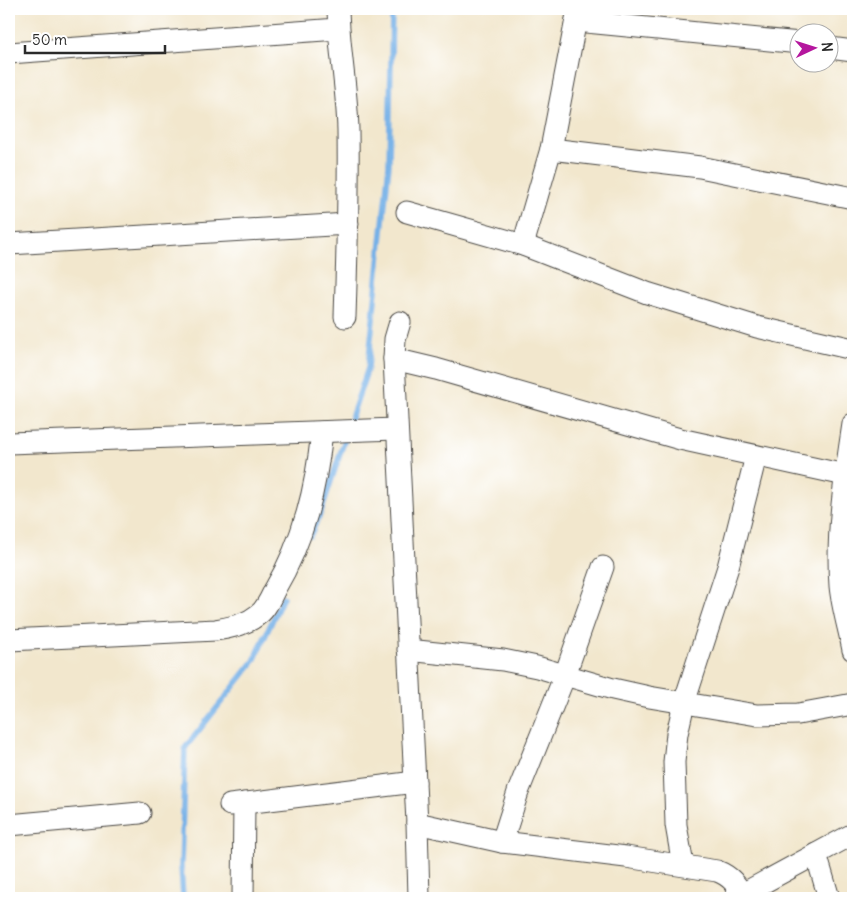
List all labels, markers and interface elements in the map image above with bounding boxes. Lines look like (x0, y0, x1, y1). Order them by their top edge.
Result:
scale bar (25, 22, 165, 54)
north arrow (790, 22, 840, 72)
text: 50 m (32, 30, 67, 49)
text: N (818, 42, 836, 53)

